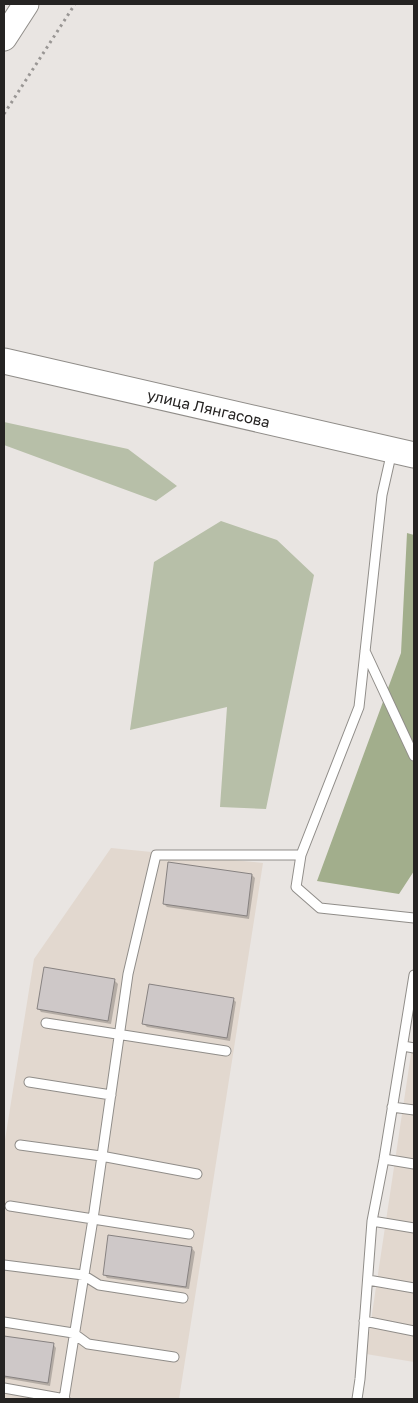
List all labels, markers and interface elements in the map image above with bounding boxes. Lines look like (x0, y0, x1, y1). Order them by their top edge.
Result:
street label: улица Лянгасова (146, 385, 272, 431)

